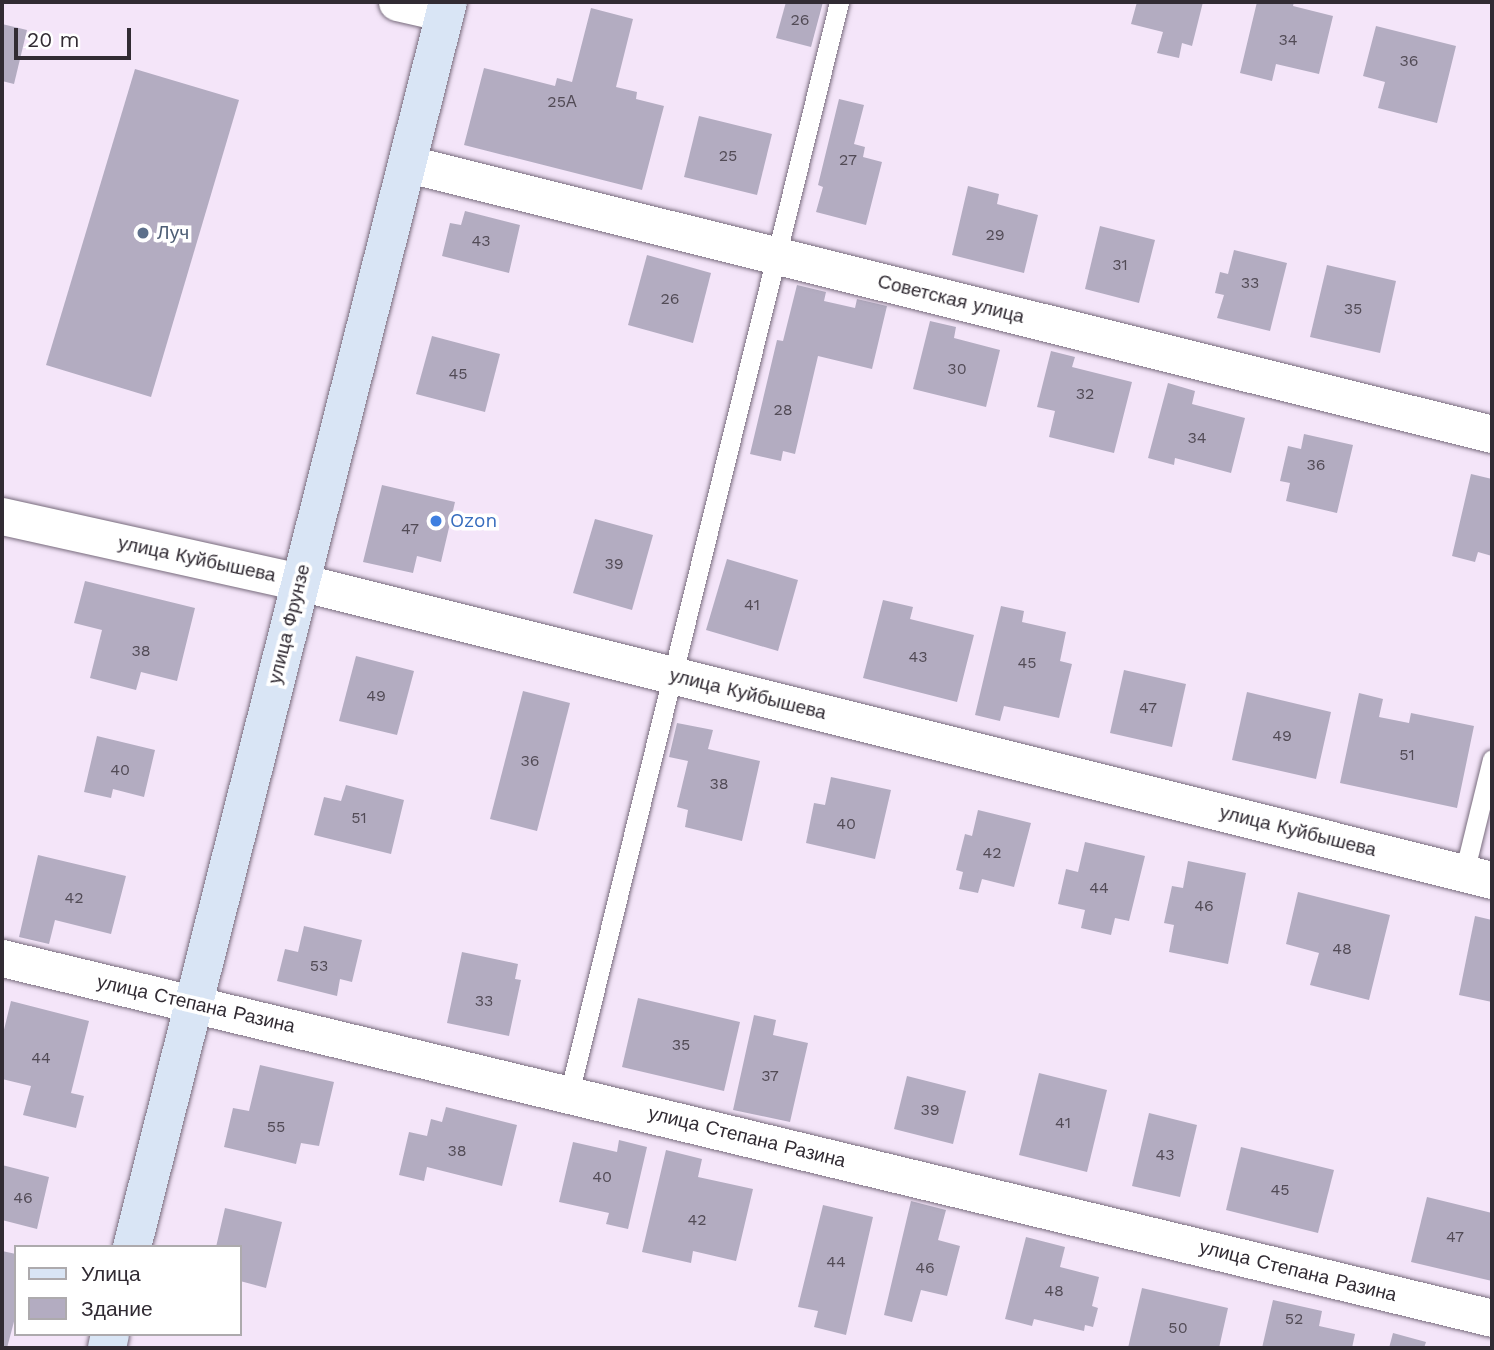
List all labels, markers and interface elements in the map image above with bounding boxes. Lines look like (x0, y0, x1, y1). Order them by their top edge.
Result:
house number: 26 (790, 10, 810, 30)
scale bar (18, 14, 135, 58)
text: 20 m (27, 27, 79, 52)
house number: 34 (1278, 30, 1298, 50)
house number: 36 (1399, 51, 1419, 71)
house number: 25А (547, 92, 577, 112)
house number: 25 (719, 146, 737, 166)
house number: 27 (839, 150, 857, 170)
place label: Луч (157, 222, 189, 244)
marker: Луч (135, 225, 151, 241)
house number: 29 (985, 225, 1005, 245)
house number: 43 (471, 231, 491, 251)
house number: 31 (1112, 255, 1128, 275)
street label: Советская улица (875, 270, 1027, 328)
house number: 33 (1241, 273, 1259, 293)
house number: 26 (660, 289, 680, 309)
house number: 35 (1344, 299, 1362, 319)
house number: 30 (947, 359, 967, 379)
house number: 45 (448, 364, 468, 384)
house number: 32 (1076, 384, 1094, 404)
house number: 28 (773, 400, 793, 420)
house number: 34 (1187, 428, 1207, 448)
house number: 36 (1306, 455, 1326, 475)
place label: Ozon (450, 510, 497, 532)
marker: Ozon (428, 513, 444, 529)
house number: 47 (401, 519, 419, 539)
street label: улица Куйбышева (116, 531, 278, 587)
house number: 39 (604, 554, 624, 574)
street label: улица Фрунзе (263, 562, 315, 686)
house number: 41 (744, 595, 760, 615)
house number: 38 (131, 641, 151, 661)
house number: 43 (908, 647, 928, 667)
house number: 45 (1017, 653, 1037, 673)
street label: улица Куйбышева (667, 664, 829, 724)
house number: 49 (366, 686, 386, 706)
house number: 47 (1139, 698, 1157, 718)
house number: 49 (1272, 726, 1292, 746)
house number: 51 (1399, 745, 1415, 765)
house number: 36 (520, 751, 540, 771)
house number: 40 (110, 760, 130, 780)
house number: 38 (709, 774, 729, 794)
street label: улица Куйбышева (1217, 801, 1379, 861)
house number: 51 (351, 808, 367, 828)
house number: 40 (836, 814, 856, 834)
house number: 42 (982, 843, 1002, 863)
house number: 44 (1089, 878, 1109, 898)
house number: 42 (64, 888, 84, 908)
house number: 46 (1194, 896, 1214, 916)
house number: 48 (1332, 939, 1352, 959)
house number: 53 (310, 956, 328, 976)
street label: улица Степана Разина (95, 970, 297, 1038)
house number: 33 (475, 991, 493, 1011)
house number: 35 (672, 1035, 690, 1055)
house number: 44 (31, 1048, 51, 1068)
house number: 37 (761, 1066, 779, 1086)
house number: 39 (920, 1100, 940, 1120)
street label: улица Степана Разина (646, 1101, 848, 1173)
house number: 41 (1055, 1113, 1071, 1133)
house number: 55 (267, 1117, 285, 1137)
house number: 38 (447, 1141, 467, 1161)
house number: 43 (1155, 1145, 1175, 1165)
house number: 40 (592, 1167, 612, 1187)
house number: 45 (1270, 1180, 1290, 1200)
house number: 46 (13, 1188, 33, 1208)
house number: 42 (687, 1210, 707, 1230)
house number: 47 (1446, 1227, 1464, 1247)
street label: улица Степана Разина (1197, 1235, 1399, 1307)
legend (14, 1245, 242, 1336)
house number: 44 (826, 1252, 846, 1272)
house number: 46 (915, 1258, 935, 1278)
text: Улица (81, 1261, 141, 1286)
house number: 48 (1044, 1281, 1064, 1301)
text: Здание (81, 1296, 153, 1321)
house number: 52 (1285, 1309, 1303, 1329)
house number: 50 (1168, 1318, 1188, 1338)

